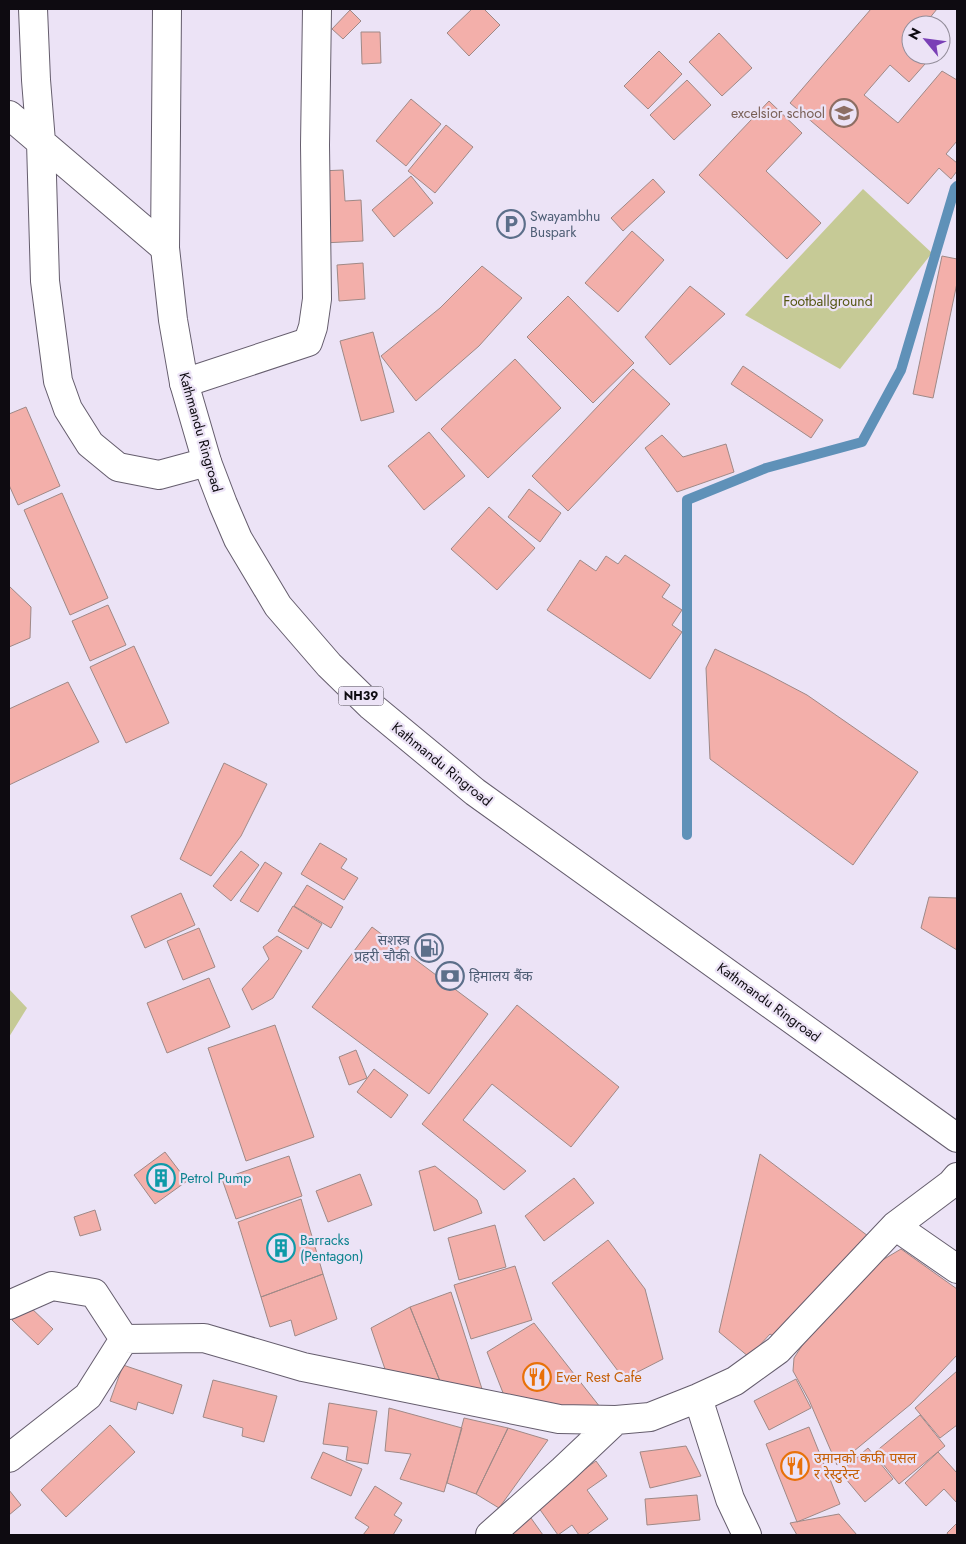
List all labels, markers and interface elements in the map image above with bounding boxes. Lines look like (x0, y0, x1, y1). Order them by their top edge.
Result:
north arrow (901, 15, 951, 65)
text: N (903, 24, 926, 43)
school or university icon: excelsior school (829, 98, 859, 128)
place label: excelsior school (731, 103, 825, 123)
place label: Swayambhu Buspark (530, 206, 600, 242)
parking icon: Swayambhu Buspark (496, 209, 526, 239)
park label: Footballground (783, 291, 873, 311)
street label: Kathmandu Ringroad (174, 370, 228, 494)
road number: NH39 (338, 686, 384, 706)
street label: Kathmandu Ringroad (388, 717, 496, 811)
place label: सशस्त्र प्रहरी चौकी (354, 930, 410, 966)
fuel station icon: सशस्त्र प्रहरी चौकी (414, 933, 444, 963)
street label: Kathmandu Ringroad (713, 958, 825, 1046)
bank icon: हिमालय बैंक (435, 961, 465, 991)
place label: हिमालय बैंक (469, 966, 533, 986)
building icon: Petrol Pump (146, 1163, 176, 1193)
place label: Petrol Pump (180, 1168, 251, 1188)
place label: Barracks (Pentagon) (300, 1230, 364, 1266)
building icon: Barracks (Pentagon) (266, 1233, 296, 1263)
restaurant icon: Ever Rest Cafe (522, 1362, 552, 1392)
place label: Ever Rest Cafe (556, 1367, 642, 1387)
place label: उमानको कफी पसल र रेस्टुरेन्ट (814, 1448, 917, 1484)
restaurant icon: उमानको कफी पसल र रेस्टुरेन्ट (780, 1451, 810, 1481)

